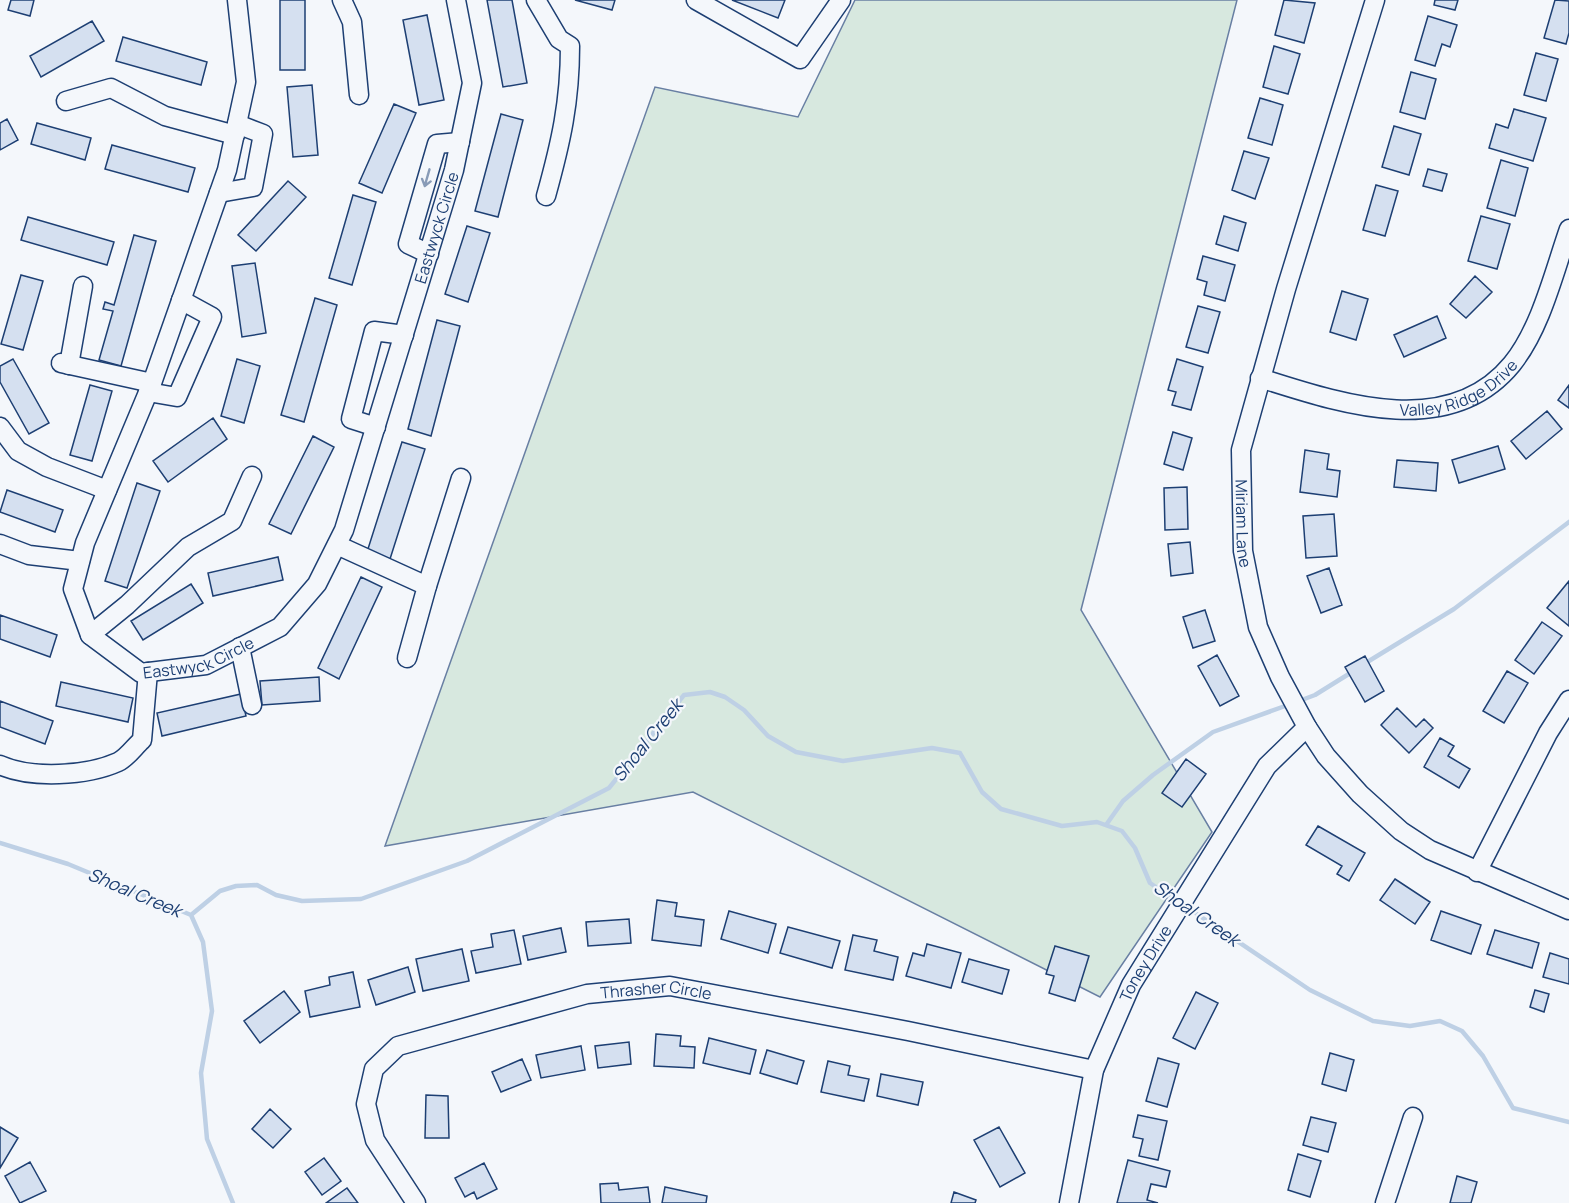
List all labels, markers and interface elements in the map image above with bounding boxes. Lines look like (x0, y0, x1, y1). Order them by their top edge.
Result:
one-way arrow (421, 168, 432, 187)
street label: Eastwyck Circle (409, 169, 464, 286)
street label: Valley Ridge Drive (1399, 355, 1522, 421)
street label: Miriam Lane (1231, 479, 1257, 569)
street label: Eastwyck Circle (142, 631, 258, 684)
water label: Shoal Creek (606, 691, 690, 786)
water label: Shoal Creek (85, 862, 188, 924)
water label: Shoal Creek (1149, 875, 1247, 953)
street label: Toney Drive (1114, 921, 1177, 1005)
street label: Thrasher Circle (599, 975, 714, 1005)

